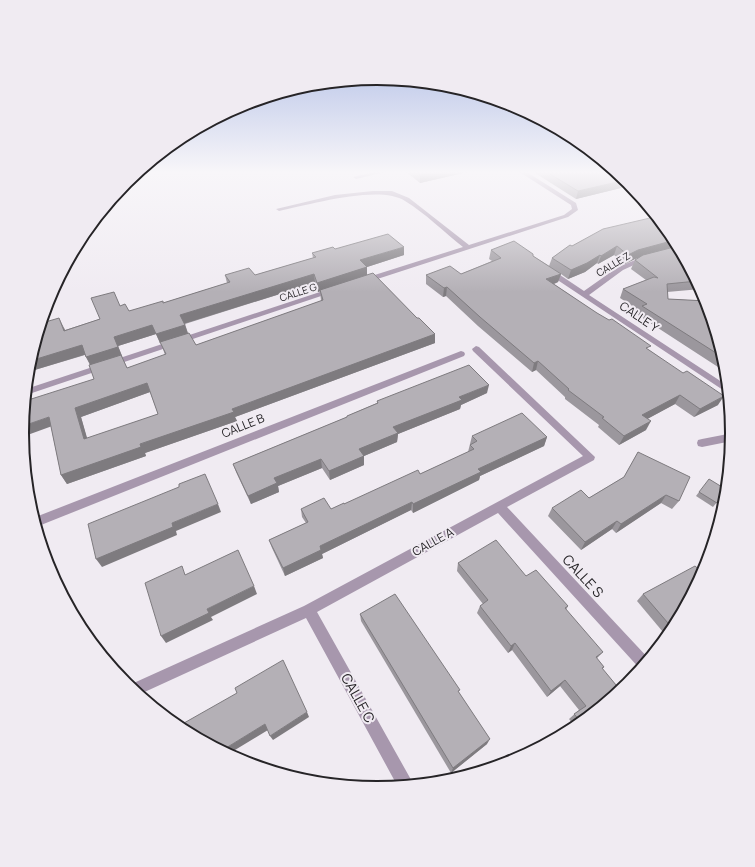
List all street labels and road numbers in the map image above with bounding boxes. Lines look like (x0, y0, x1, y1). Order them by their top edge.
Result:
street label: CALLE Z (593, 248, 633, 280)
street label: CALLE G (278, 279, 318, 305)
street label: CALLE Y (616, 297, 663, 336)
street label: CALLE B (219, 409, 267, 442)
street label: CALLE A (409, 523, 457, 560)
street label: CALLE S (559, 550, 608, 602)
street label: CALLE C (337, 670, 380, 726)

